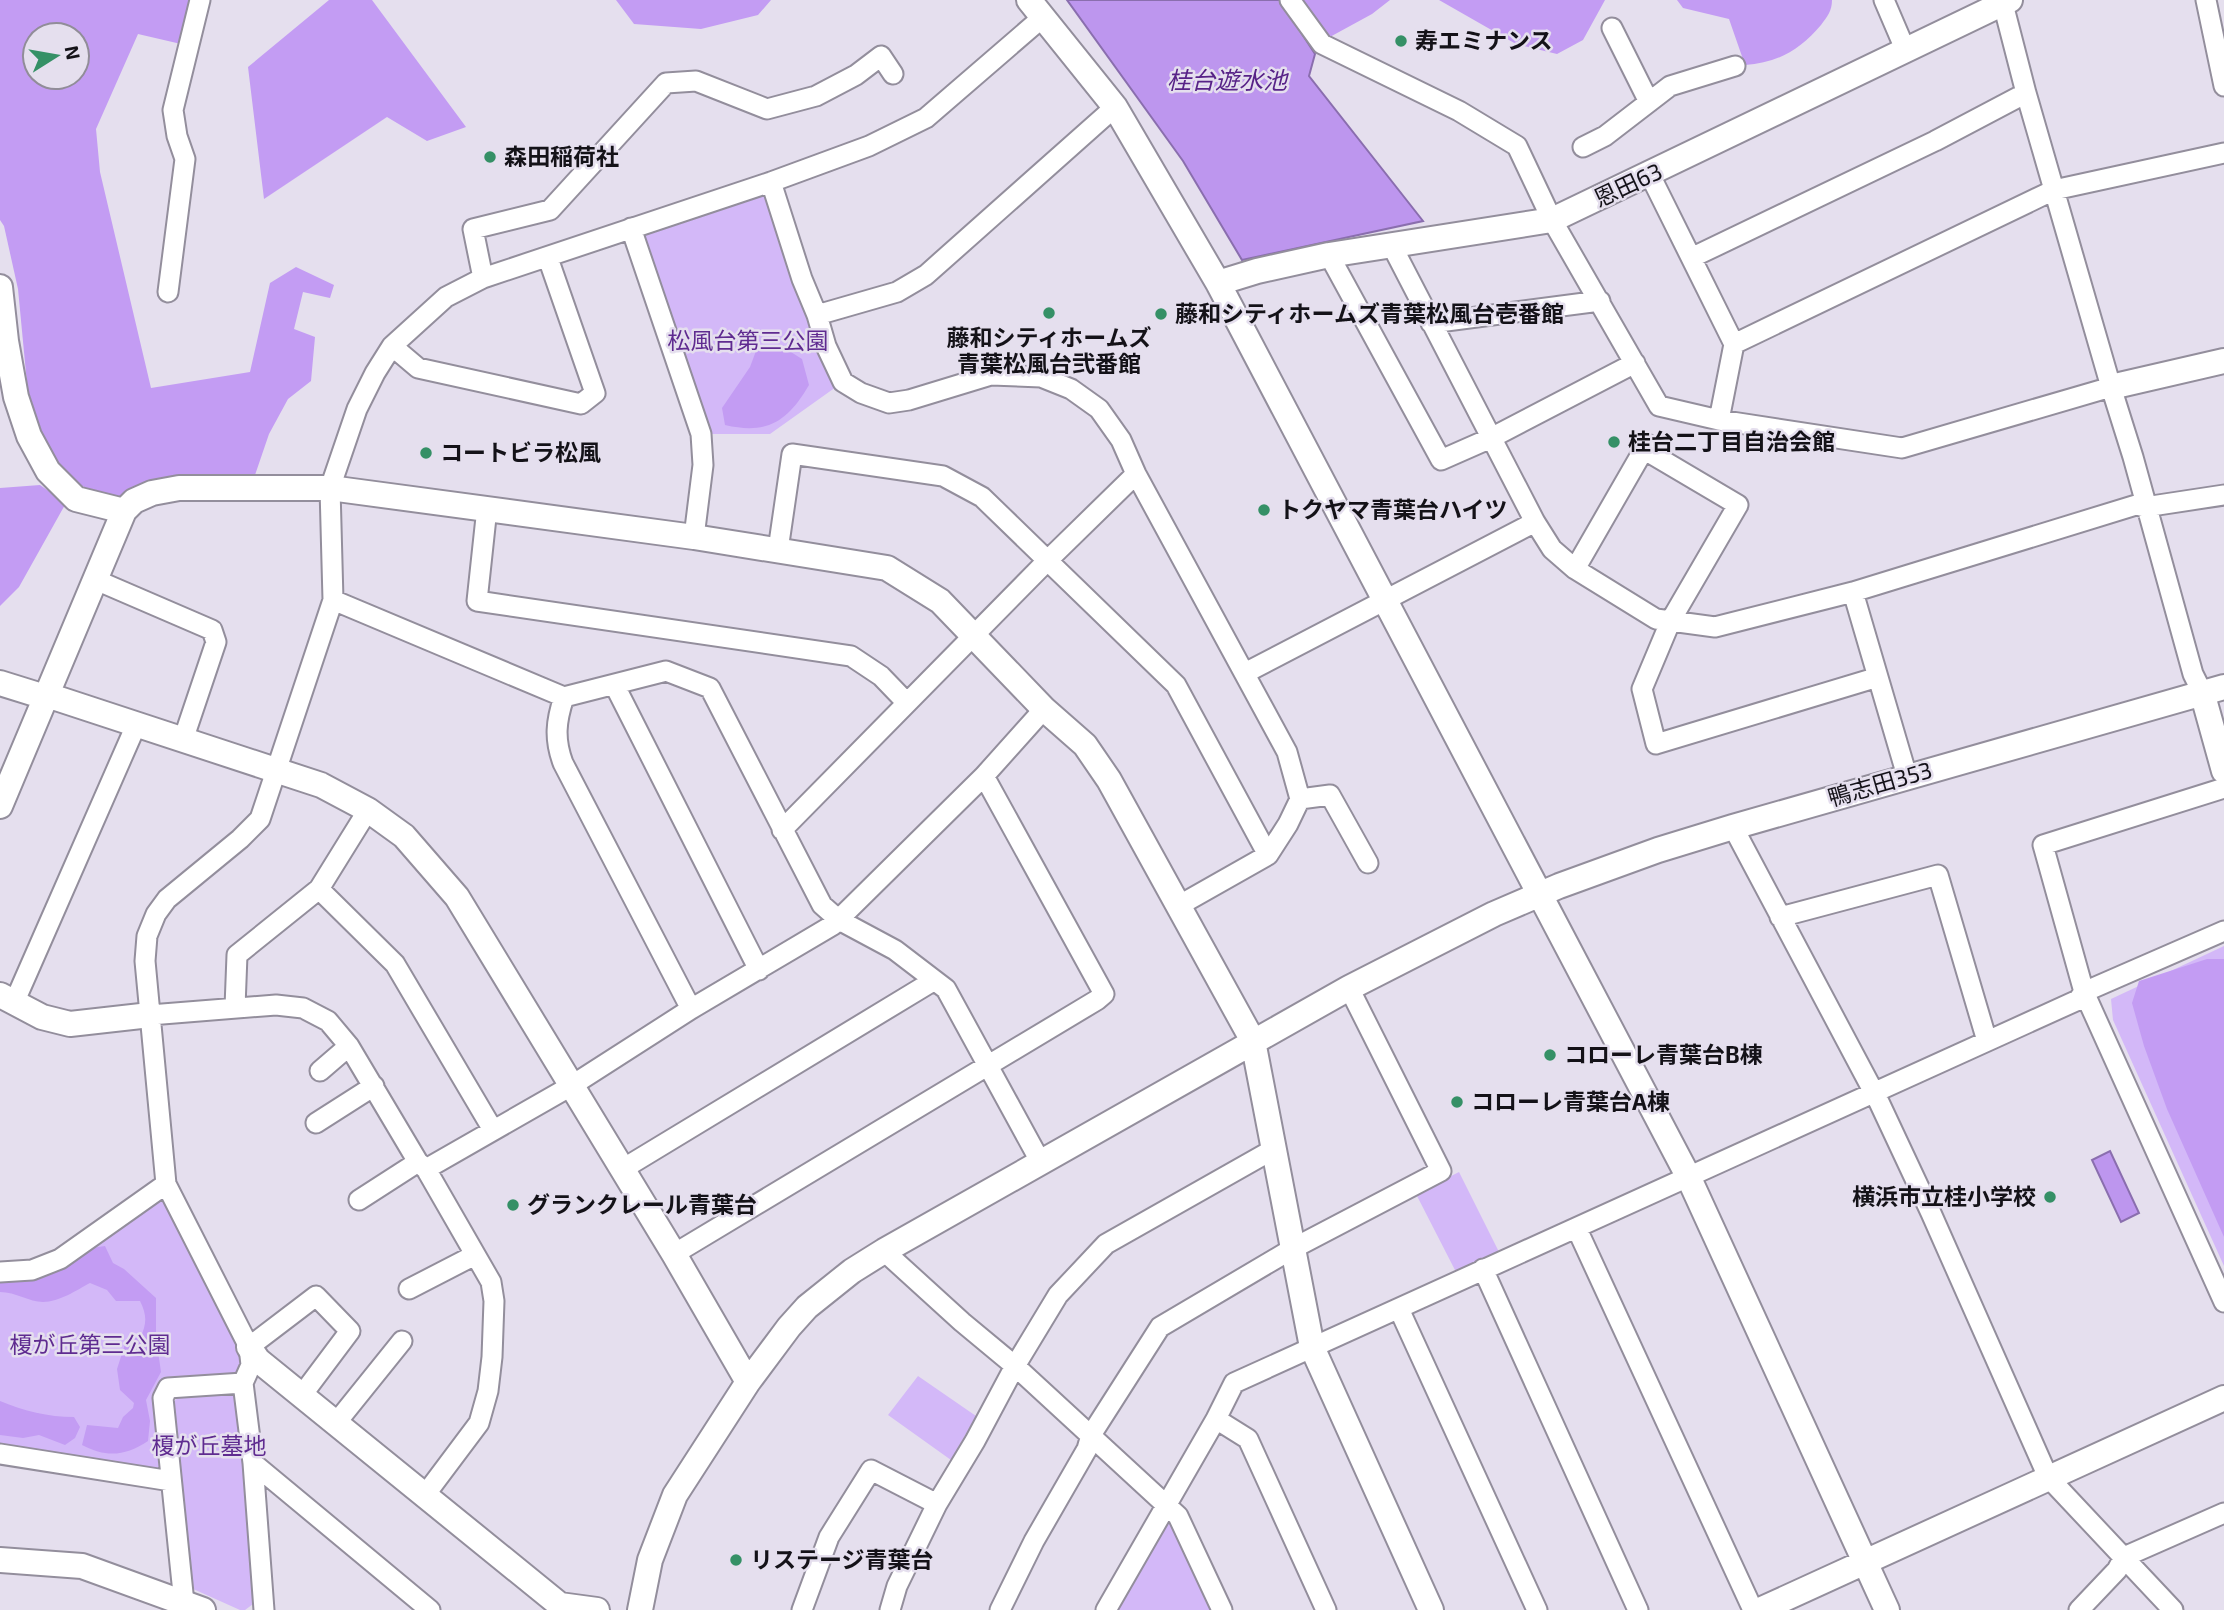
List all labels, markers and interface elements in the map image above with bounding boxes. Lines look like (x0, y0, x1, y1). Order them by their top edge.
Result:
north arrow (21, 21, 91, 91)
place label: 寿エミナンス (1415, 26, 1553, 54)
marker: 寿エミナンス (1393, 33, 1409, 49)
text: N (61, 44, 86, 62)
water label: 桂台遊水池 (1167, 65, 1289, 94)
place label: 森田稲荷社 (504, 142, 619, 170)
marker: 森田稲荷社 (482, 149, 498, 165)
street label: 恩田63 (1589, 156, 1666, 212)
place label: 藤和シティホームズ青葉松風台壱番館 (1175, 299, 1564, 327)
marker: 藤和シティホームズ 青葉松風台弐番館 (1041, 305, 1057, 321)
marker: 藤和シティホームズ青葉松風台壱番館 (1153, 306, 1169, 322)
place label: 藤和シティホームズ 青葉松風台弐番館 (947, 323, 1151, 377)
park label: 松風台第三公園 (668, 326, 829, 354)
place label: 桂台二丁目自治会館 (1628, 427, 1835, 455)
marker: 桂台二丁目自治会館 (1606, 434, 1622, 450)
place label: コートビラ松風 (440, 438, 601, 466)
marker: コートビラ松風 (418, 445, 434, 461)
place label: トクヤマ青葉台ハイツ (1278, 495, 1508, 523)
marker: トクヤマ青葉台ハイツ (1256, 502, 1272, 518)
street label: 鴨志田353 (1824, 755, 1935, 811)
place label: コローレ青葉台B棟 (1564, 1040, 1763, 1068)
marker: コローレ青葉台B棟 (1542, 1047, 1558, 1063)
place label: コローレ青葉台A棟 (1471, 1087, 1670, 1115)
marker: コローレ青葉台A棟 (1449, 1094, 1465, 1110)
place label: 横浜市立桂小学校 (1852, 1182, 2036, 1210)
marker: 横浜市立桂小学校 (2042, 1189, 2058, 1205)
place label: グランクレール青葉台 (527, 1190, 757, 1218)
marker: グランクレール青葉台 (505, 1197, 521, 1213)
park label: 榎が丘第三公園 (10, 1330, 171, 1358)
park label: 榎が丘墓地 (152, 1431, 267, 1459)
place label: リステージ青葉台 (750, 1545, 934, 1573)
marker: リステージ青葉台 (728, 1552, 744, 1568)

